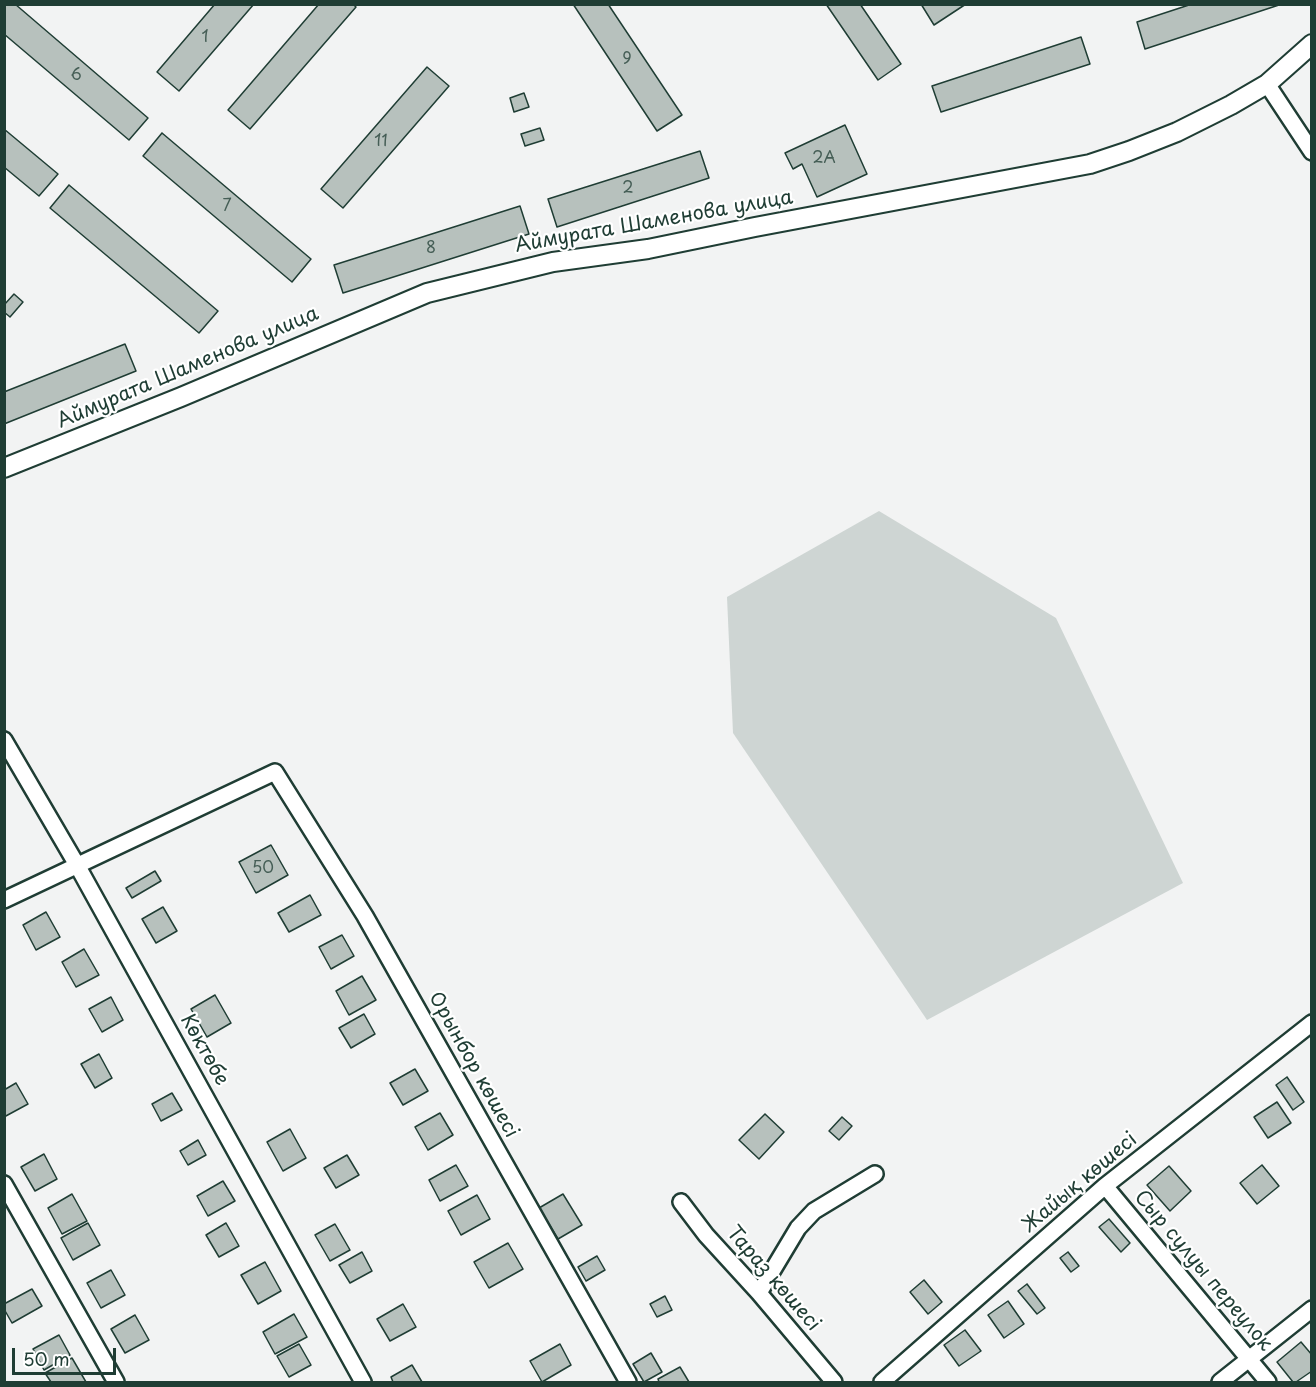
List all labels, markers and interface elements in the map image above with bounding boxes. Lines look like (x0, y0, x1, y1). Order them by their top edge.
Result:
house number: 1 (201, 28, 209, 48)
house number: 9 (622, 50, 632, 70)
house number: 6 (70, 66, 82, 86)
house number: 11 (374, 132, 388, 152)
house number: 2А (812, 149, 836, 169)
house number: 2 (622, 179, 634, 199)
street label: Аймурата Шаменова улица (513, 186, 795, 258)
house number: 7 (222, 197, 232, 217)
house number: 8 (426, 239, 436, 259)
street label: Аймурата Шаменова улица (54, 302, 322, 434)
house number: 50 (252, 859, 274, 879)
street label: Орынбор көшесі (423, 988, 523, 1142)
street label: Көктөбе (175, 1010, 233, 1090)
street label: Жайық көшесі (1018, 1128, 1142, 1238)
street label: Сыр сулуы переулок (1129, 1186, 1277, 1356)
street label: Тараз көшесі (721, 1222, 825, 1336)
scale bar (15, 1336, 118, 1374)
text: 50 m (23, 1345, 70, 1372)

